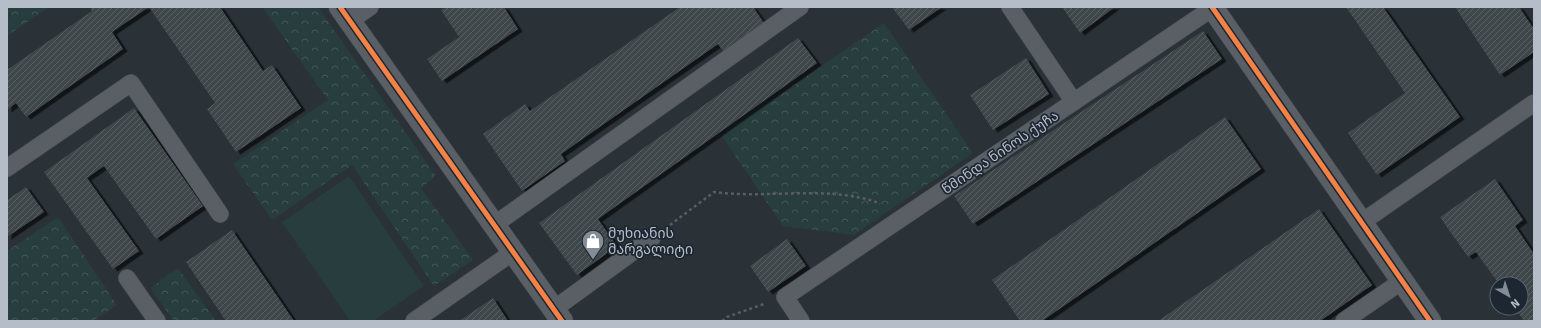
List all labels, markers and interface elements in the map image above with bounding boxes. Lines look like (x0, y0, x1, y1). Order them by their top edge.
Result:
street label: წმინდა ნინოს ქუჩა (939, 107, 1062, 198)
place label: მუხიანის მარგალიტი (608, 225, 693, 258)
shop icon: მუხიანის მარგალიტი (580, 228, 606, 261)
north arrow (1489, 276, 1529, 316)
text: N (1508, 296, 1522, 311)

